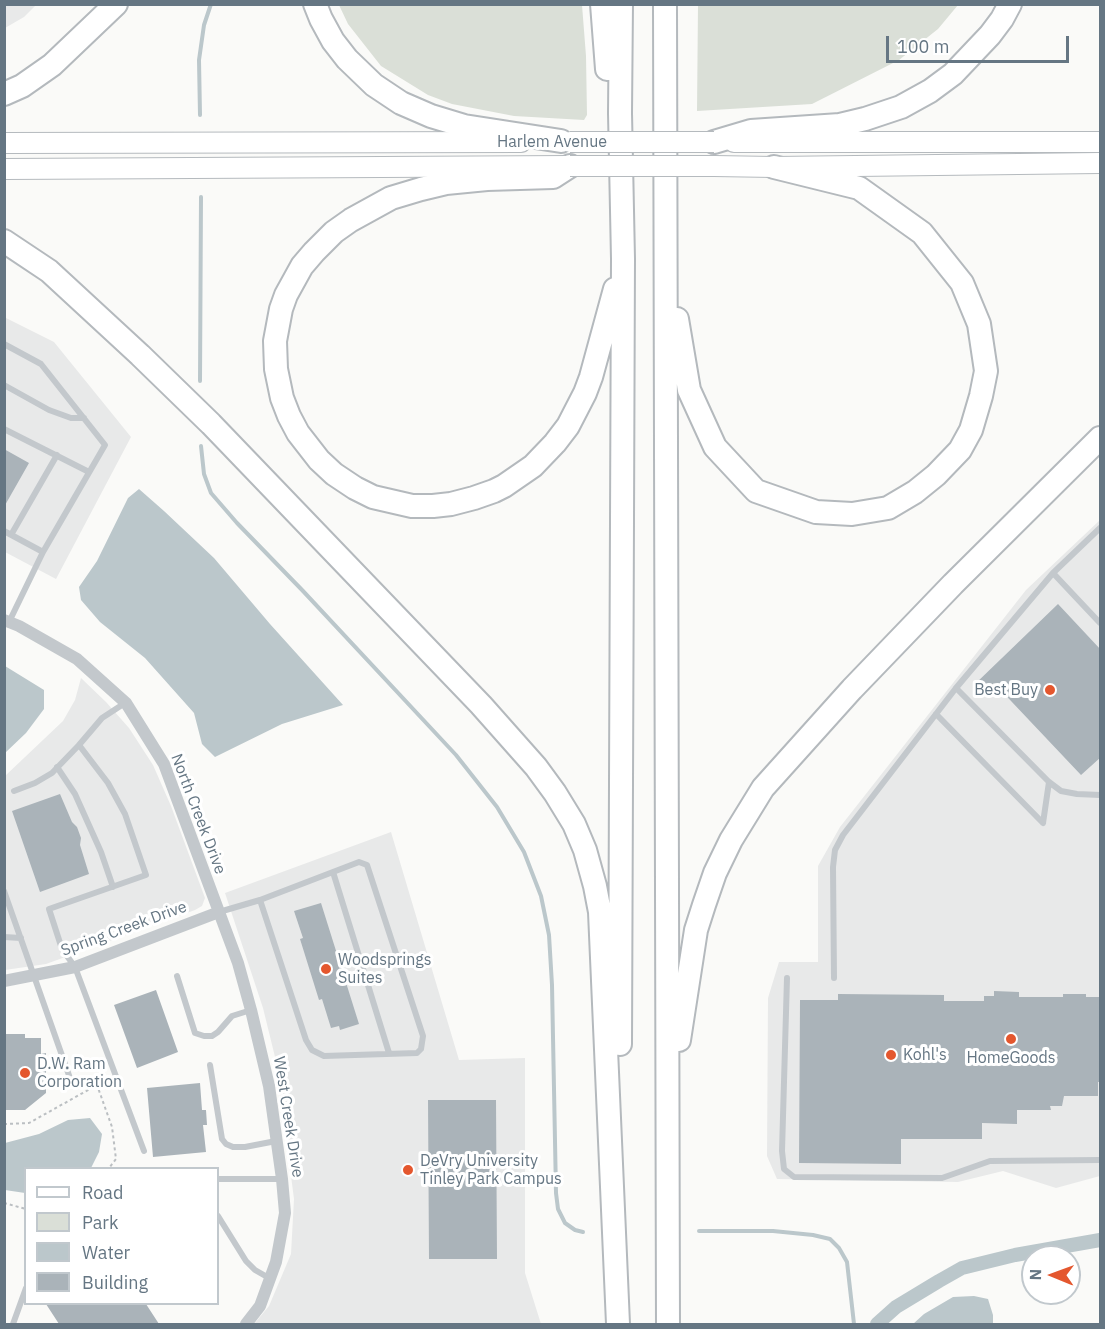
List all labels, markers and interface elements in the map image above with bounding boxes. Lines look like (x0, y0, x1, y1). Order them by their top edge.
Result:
scale bar (889, 24, 1072, 62)
text: 100 m (897, 35, 949, 58)
street label: Harlem Avenue (497, 132, 607, 152)
place label: Best Buy (974, 680, 1038, 700)
marker: Best Buy (1043, 683, 1057, 697)
street label: North Creek Drive (166, 751, 230, 877)
street label: Spring Creek Drive (59, 897, 189, 961)
place label: Woodsprings Suites (338, 950, 431, 988)
marker: Woodsprings Suites (319, 962, 333, 976)
marker: HomeGoods (1004, 1032, 1018, 1046)
place label: Kohl's (903, 1045, 947, 1065)
marker: Kohl's (884, 1048, 898, 1062)
place label: HomeGoods (966, 1048, 1056, 1068)
place label: D.W. Ram Corporation (37, 1054, 122, 1092)
street label: West Creek Drive (269, 1055, 307, 1179)
marker: D.W. Ram Corporation (18, 1066, 32, 1080)
place label: DeVry University Tinley Park Campus (420, 1151, 562, 1189)
marker: DeVry University Tinley Park Campus (401, 1163, 415, 1177)
legend (24, 1167, 219, 1305)
text: Road (82, 1181, 123, 1204)
text: Park (82, 1211, 118, 1234)
text: Water (82, 1241, 130, 1264)
north arrow (1021, 1245, 1081, 1305)
text: N (1025, 1269, 1045, 1281)
text: Building (82, 1271, 148, 1294)

